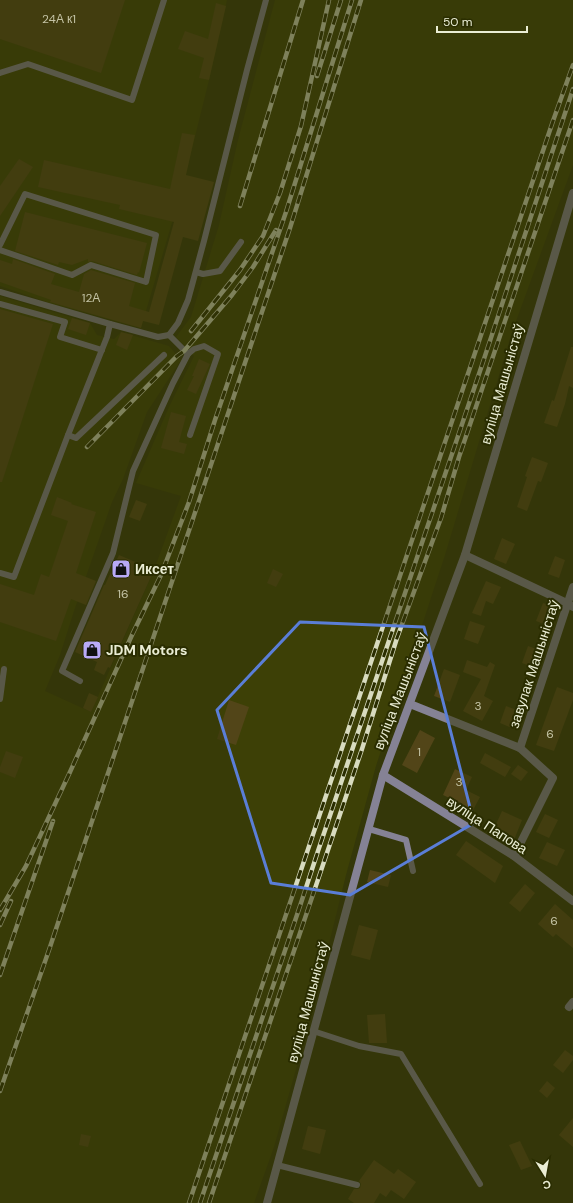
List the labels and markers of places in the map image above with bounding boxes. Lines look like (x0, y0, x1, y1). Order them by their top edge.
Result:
shop icon: Иксет (110, 558, 132, 580)
place label: Иксет (135, 560, 174, 578)
shop icon: JDM Motors (81, 639, 103, 661)
place label: JDM Motors (106, 641, 187, 659)

